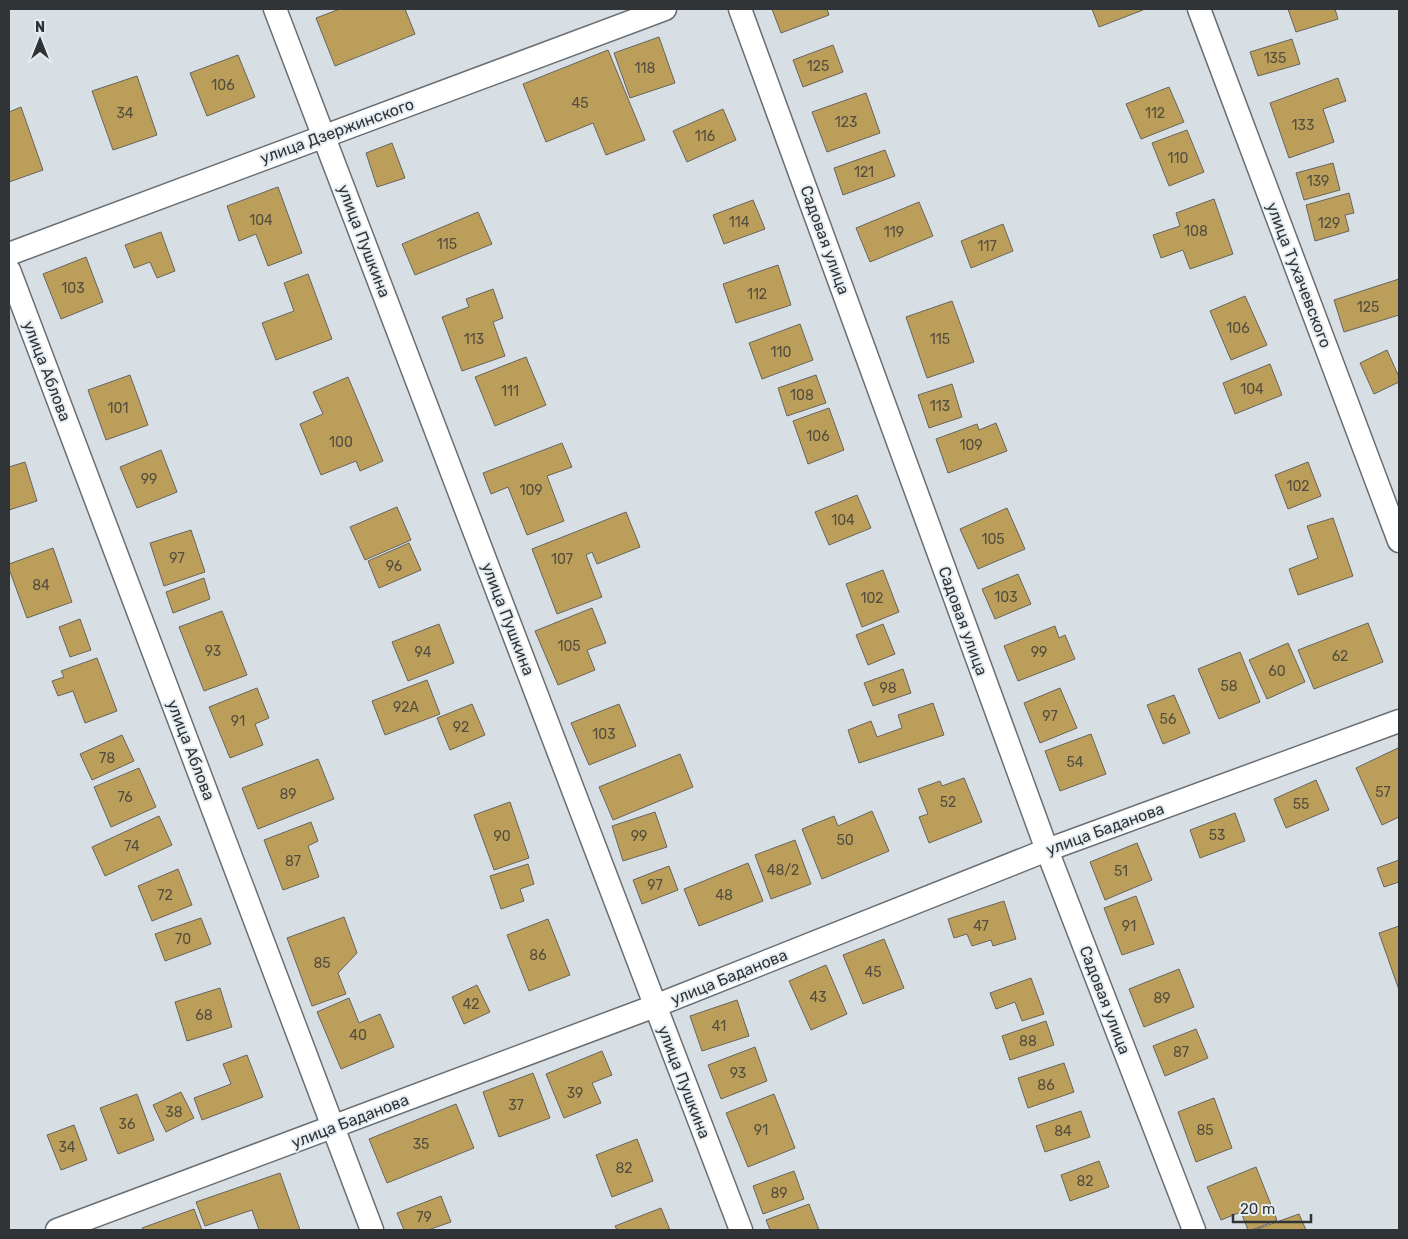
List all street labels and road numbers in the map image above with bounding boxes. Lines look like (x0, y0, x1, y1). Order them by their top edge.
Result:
street label: улица Дзержинского (257, 94, 417, 168)
street label: улица Пушкина (334, 182, 394, 300)
street label: Садовая улица (796, 183, 854, 297)
street label: улица Тухачевского (1262, 200, 1336, 350)
street label: улица Аблова (19, 318, 75, 424)
street label: улица Пушкина (478, 560, 538, 678)
street label: Садовая улица (934, 564, 992, 678)
street label: улица Аблова (163, 697, 219, 803)
street label: улица Баданова (1043, 799, 1167, 859)
street label: Садовая улица (1076, 943, 1134, 1057)
street label: улица Баданова (668, 945, 790, 1009)
street label: улица Пушкина (654, 1023, 714, 1141)
street label: улица Баданова (289, 1090, 411, 1152)

